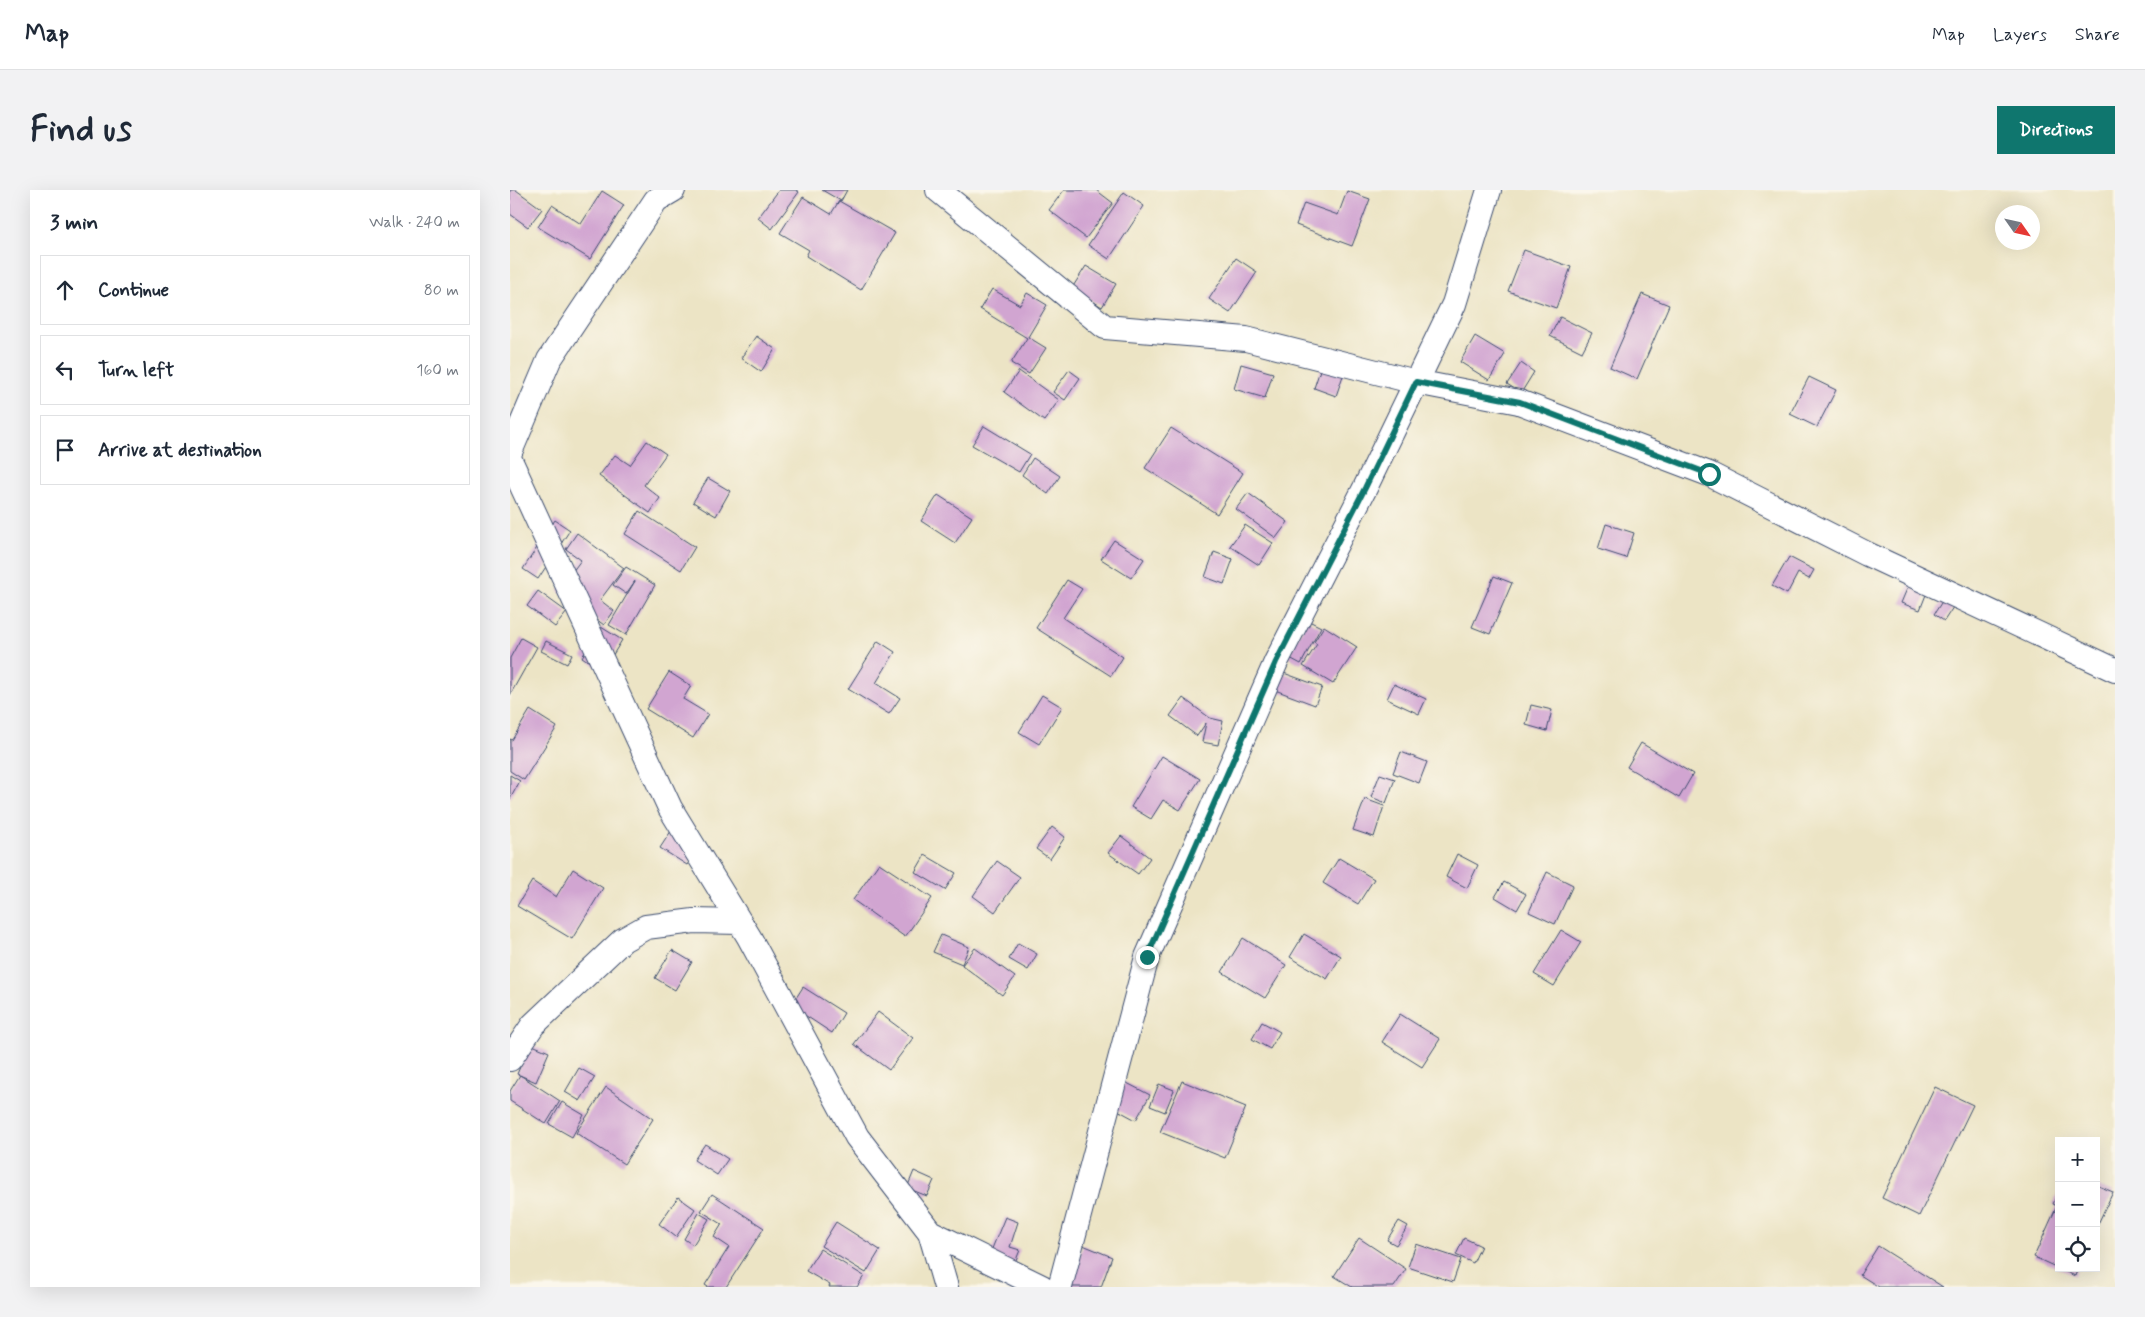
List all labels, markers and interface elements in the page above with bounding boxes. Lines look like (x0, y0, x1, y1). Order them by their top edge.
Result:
text: Map (25, 19, 69, 50)
text: Map (1932, 23, 1965, 47)
text: Layers (1993, 23, 2047, 47)
text: Share (2075, 23, 2120, 47)
button: Directions (1997, 106, 2115, 154)
text: Find us (30, 107, 132, 153)
north arrow (1995, 205, 2040, 250)
text: 3 min (50, 209, 98, 237)
text: Walk · 240 m (369, 212, 460, 233)
icon: ahead (51, 276, 79, 304)
text: Continue (98, 278, 169, 303)
text: 80 m (424, 280, 459, 301)
icon: left (51, 356, 79, 384)
text: Turn left (98, 358, 174, 383)
text: 160 m (416, 360, 459, 381)
icon: arrive (51, 436, 79, 464)
text: Arrive at destination (98, 438, 262, 463)
route start (1698, 463, 1721, 486)
route end (1136, 946, 1159, 969)
map controls (2055, 1137, 2100, 1272)
button: + (2055, 1137, 2100, 1182)
button: − (2055, 1182, 2100, 1227)
button: locate (2055, 1227, 2100, 1272)

